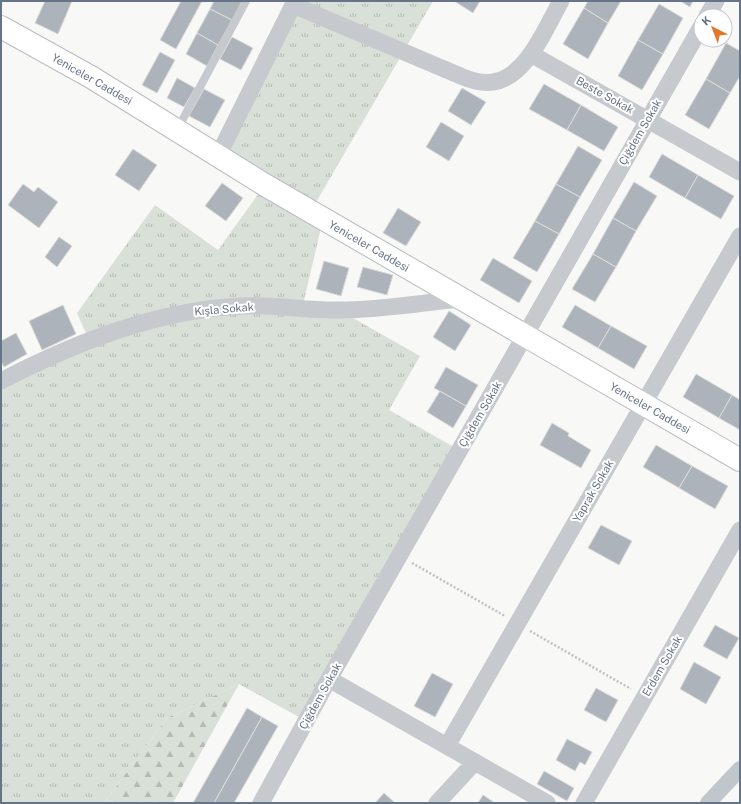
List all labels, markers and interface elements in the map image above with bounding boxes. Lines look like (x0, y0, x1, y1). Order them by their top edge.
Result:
north arrow (693, 8, 733, 48)
text: K (699, 13, 713, 28)
street label: Yeniceler Caddesi (50, 51, 134, 107)
street label: Beste Sokak (574, 74, 636, 116)
street label: Çiğdem Sokak (616, 97, 665, 167)
street label: Yeniceler Caddesi (327, 218, 411, 274)
street label: Kışla Sokak (194, 300, 254, 319)
street label: Çiğdem Sokak (456, 379, 505, 449)
street label: Yeniceler Caddesi (608, 380, 692, 436)
street label: Yaprak Sokak (570, 458, 616, 524)
street label: Erdem Sokak (640, 634, 684, 698)
street label: Çiğdem Sokak (297, 661, 344, 732)

